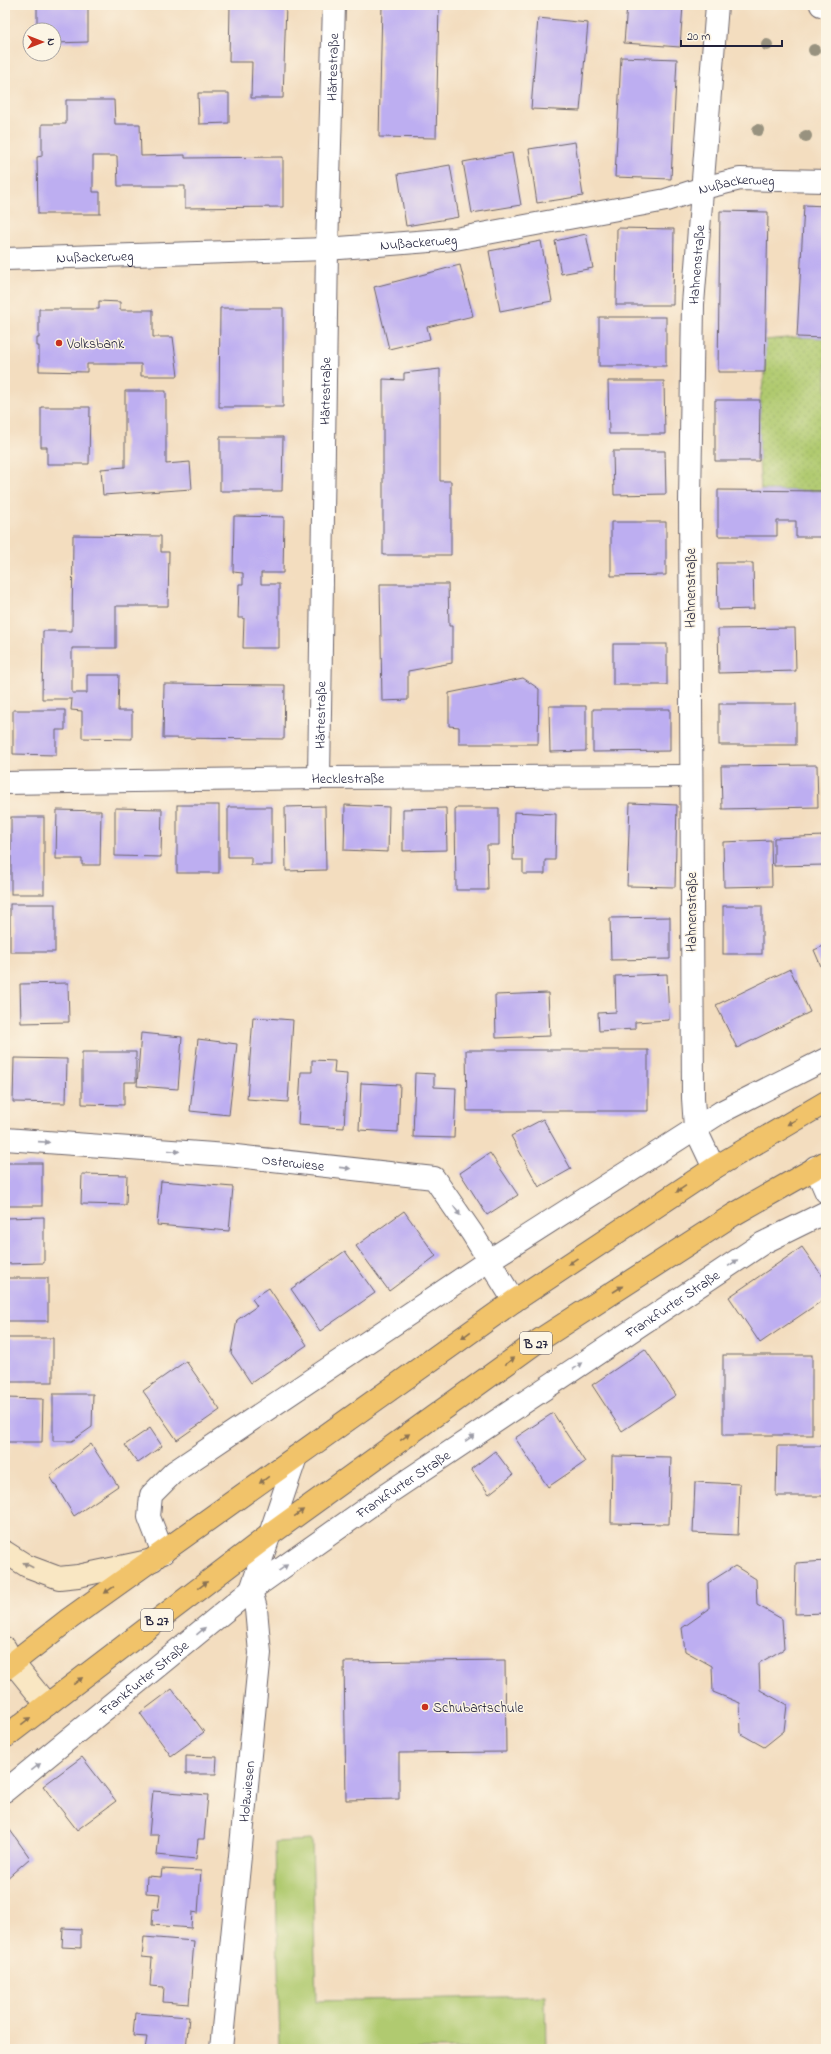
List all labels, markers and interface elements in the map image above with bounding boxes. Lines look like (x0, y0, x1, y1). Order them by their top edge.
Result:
north arrow (22, 22, 62, 62)
scale bar (681, 22, 782, 48)
text: 20 m (687, 28, 710, 46)
street label: Härtestraße (322, 32, 345, 101)
text: N (43, 38, 59, 46)
street label: Nußackerweg (696, 170, 775, 201)
street label: Hahnenstraße (684, 223, 711, 305)
street label: Nußackerweg (379, 230, 458, 257)
street label: Nußackerweg (56, 246, 134, 269)
place label: Volksbank (66, 334, 125, 355)
marker: Volksbank (54, 338, 64, 348)
street label: Härtestraße (315, 356, 337, 425)
street label: Hahnenstraße (681, 547, 702, 628)
street label: Härtestraße (310, 680, 332, 749)
street label: Hecklestraße (311, 769, 385, 790)
street label: Hahnenstraße (682, 871, 703, 952)
one-way arrow (786, 1118, 798, 1125)
one-way arrow (38, 1139, 50, 1146)
one-way arrow (168, 1147, 180, 1154)
street label: Osterwiese (260, 1150, 326, 1178)
one-way arrow (339, 1165, 351, 1171)
one-way arrow (676, 1186, 687, 1193)
one-way arrow (453, 1206, 461, 1217)
one-way arrow (567, 1258, 579, 1265)
one-way arrow (728, 1259, 738, 1267)
street label: Frankfurter Straße (621, 1265, 725, 1345)
one-way arrow (613, 1285, 623, 1293)
one-way arrow (461, 1331, 471, 1339)
road number: B 27 (520, 1332, 552, 1354)
one-way arrow (505, 1357, 515, 1365)
one-way arrow (573, 1362, 584, 1370)
one-way arrow (399, 1433, 410, 1441)
one-way arrow (465, 1434, 475, 1442)
street label: Frankfurter Straße (351, 1445, 456, 1525)
one-way arrow (259, 1476, 269, 1484)
one-way arrow (294, 1509, 305, 1517)
one-way arrow (22, 1562, 34, 1569)
one-way arrow (277, 1564, 288, 1572)
one-way arrow (198, 1581, 209, 1589)
one-way arrow (104, 1586, 115, 1594)
road number: B 27 (141, 1609, 173, 1631)
one-way arrow (195, 1626, 206, 1635)
street label: Frankfurter Straße (95, 1636, 194, 1722)
one-way arrow (72, 1677, 83, 1685)
place label: Schubartschule (433, 1698, 524, 1719)
marker: Schubartschule (420, 1702, 430, 1712)
one-way arrow (20, 1717, 31, 1725)
street label: Holzwiesen (234, 1760, 261, 1823)
one-way arrow (30, 1762, 41, 1771)

